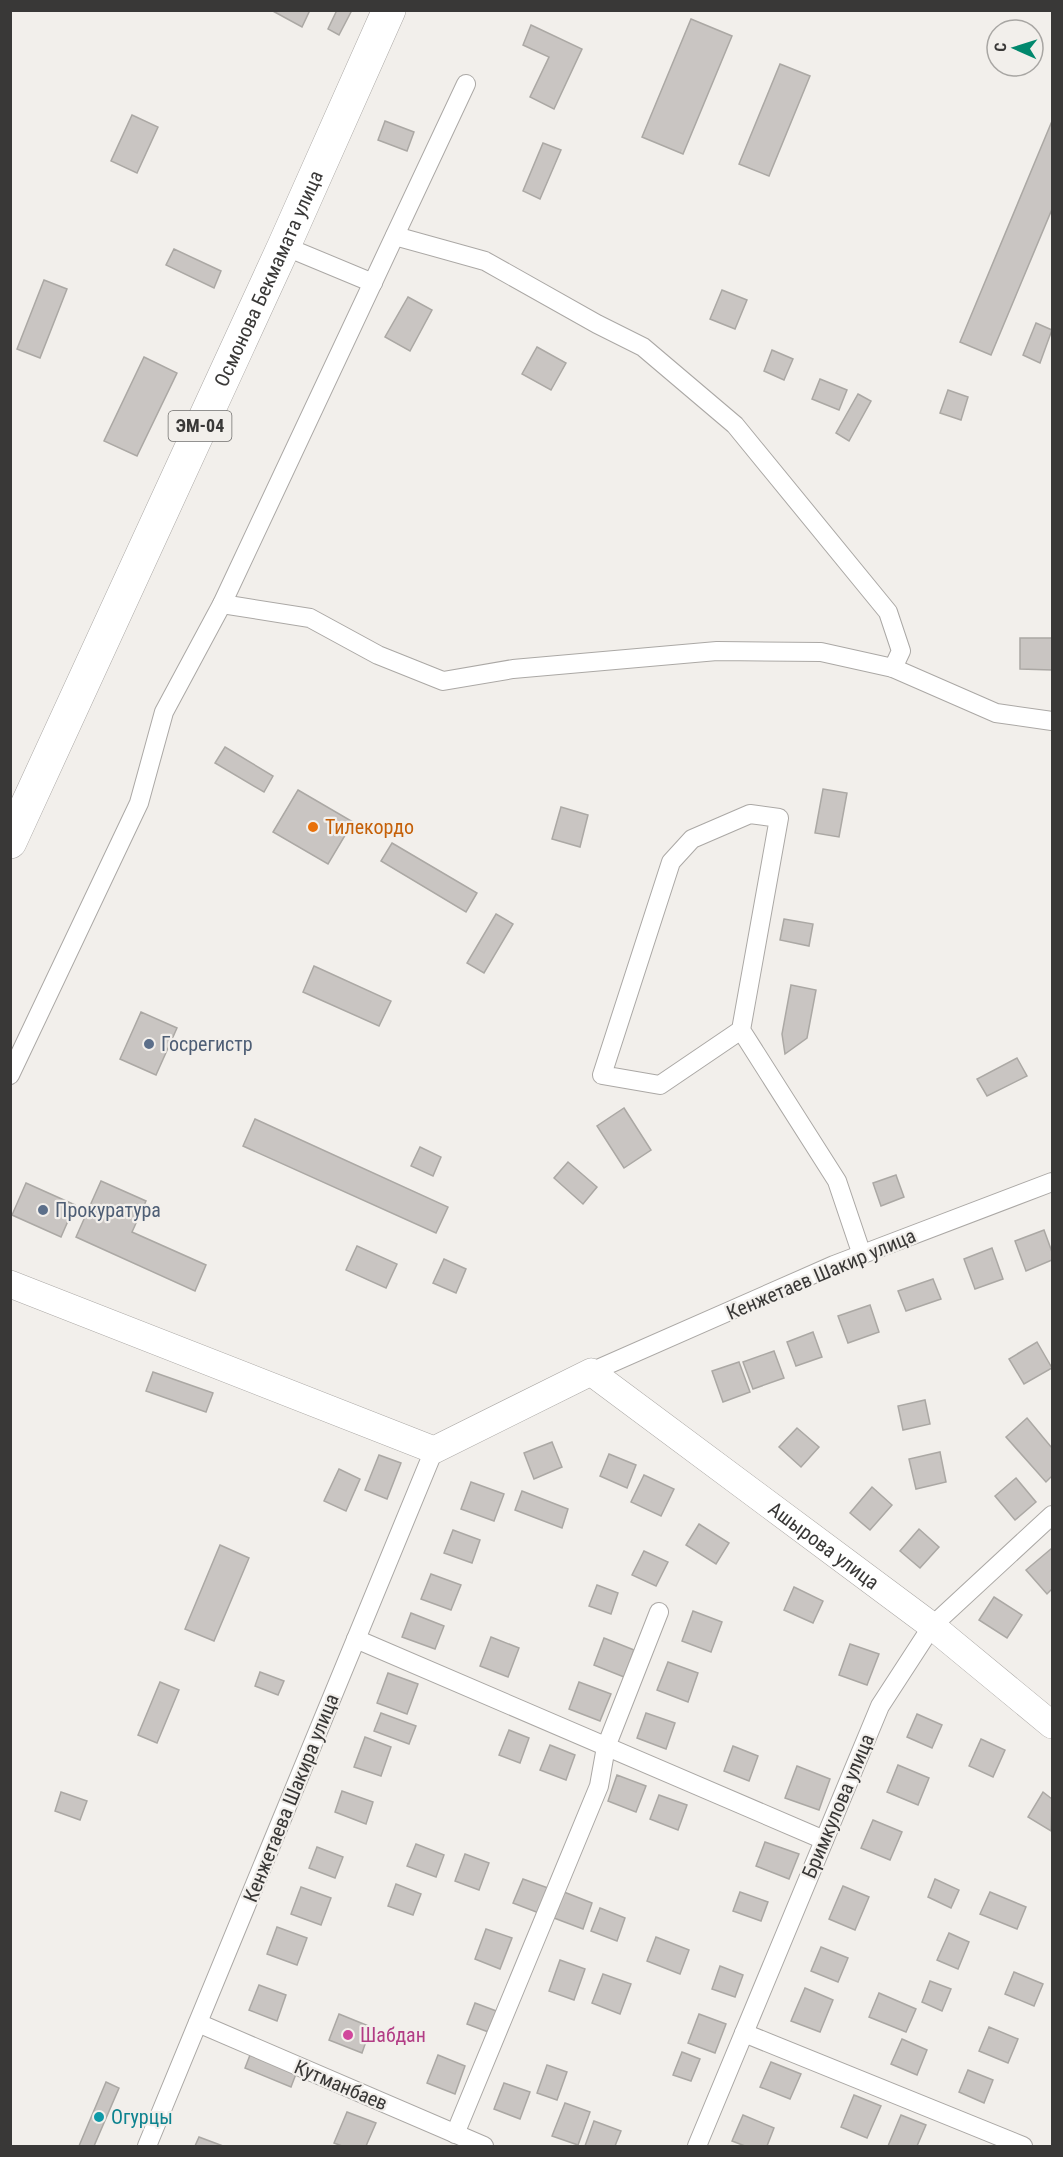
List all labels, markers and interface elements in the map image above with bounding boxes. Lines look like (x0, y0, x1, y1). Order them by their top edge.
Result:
north arrow (985, 18, 1045, 78)
text: С (991, 42, 1010, 52)
street label: Осмонова Бекмамата улица (209, 167, 328, 390)
road number: ЭМ-04 (168, 411, 232, 441)
place label: Тилекордо (325, 815, 414, 839)
marker: Тилекордо (306, 820, 320, 834)
place label: Госрегистр (161, 1032, 253, 1056)
marker: Госрегистр (142, 1037, 156, 1051)
place label: Прокуратура (55, 1198, 161, 1222)
marker: Прокуратура (36, 1203, 50, 1217)
street label: Кенжетаев Шакир улица (723, 1223, 919, 1325)
street label: Ашырова улица (764, 1496, 884, 1594)
street label: Кенжетаева Шакира улица (238, 1690, 344, 1906)
street label: Бримкулова улица (797, 1730, 879, 1882)
place label: Шабдан (360, 2023, 426, 2047)
marker: Шабдан (341, 2028, 355, 2042)
street label: Кутманбаев (291, 2055, 391, 2115)
place label: Огурцы (111, 2105, 173, 2129)
marker: Огурцы (92, 2110, 106, 2124)

